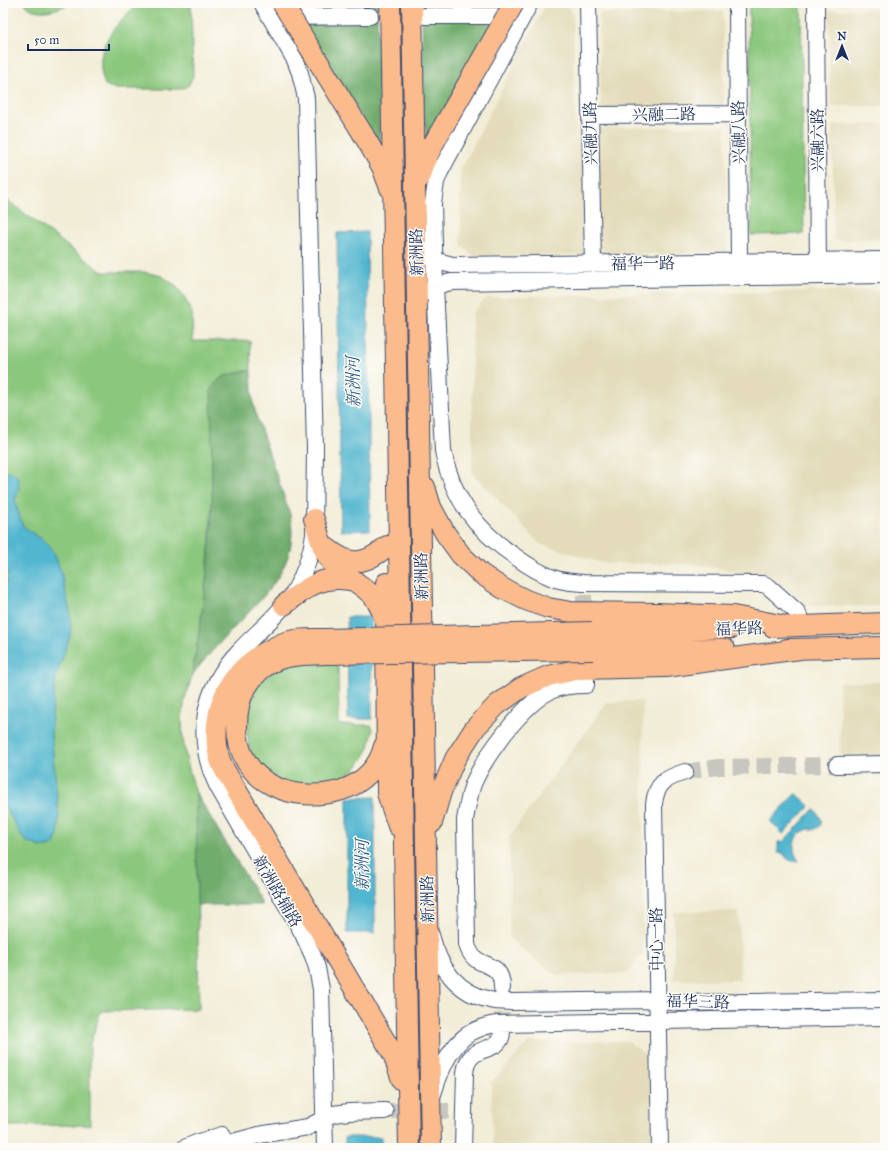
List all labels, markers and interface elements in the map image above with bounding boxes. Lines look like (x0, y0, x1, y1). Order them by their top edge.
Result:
scale bar (28, 26, 109, 52)
north arrow (822, 26, 862, 66)
text: N (837, 30, 847, 43)
text: 50 m (34, 33, 59, 47)
street label: 兴融八路 (728, 100, 749, 164)
street label: 兴融九路 (580, 101, 601, 165)
street label: 兴融二路 (632, 104, 696, 125)
street label: 兴融六路 (808, 108, 827, 172)
street label: 新洲路 (407, 228, 426, 276)
street label: 福华一路 (611, 253, 675, 274)
water label: 新洲河 (343, 353, 364, 408)
street label: 新洲路 (412, 552, 431, 600)
street label: 福华路 (715, 618, 763, 639)
water label: 新洲河 (352, 837, 373, 891)
street label: 新洲路辅路 (249, 852, 306, 931)
street label: 新洲路 (418, 875, 437, 923)
street label: 中心一路 (646, 907, 667, 971)
street label: 福华三路 (666, 991, 730, 1012)

